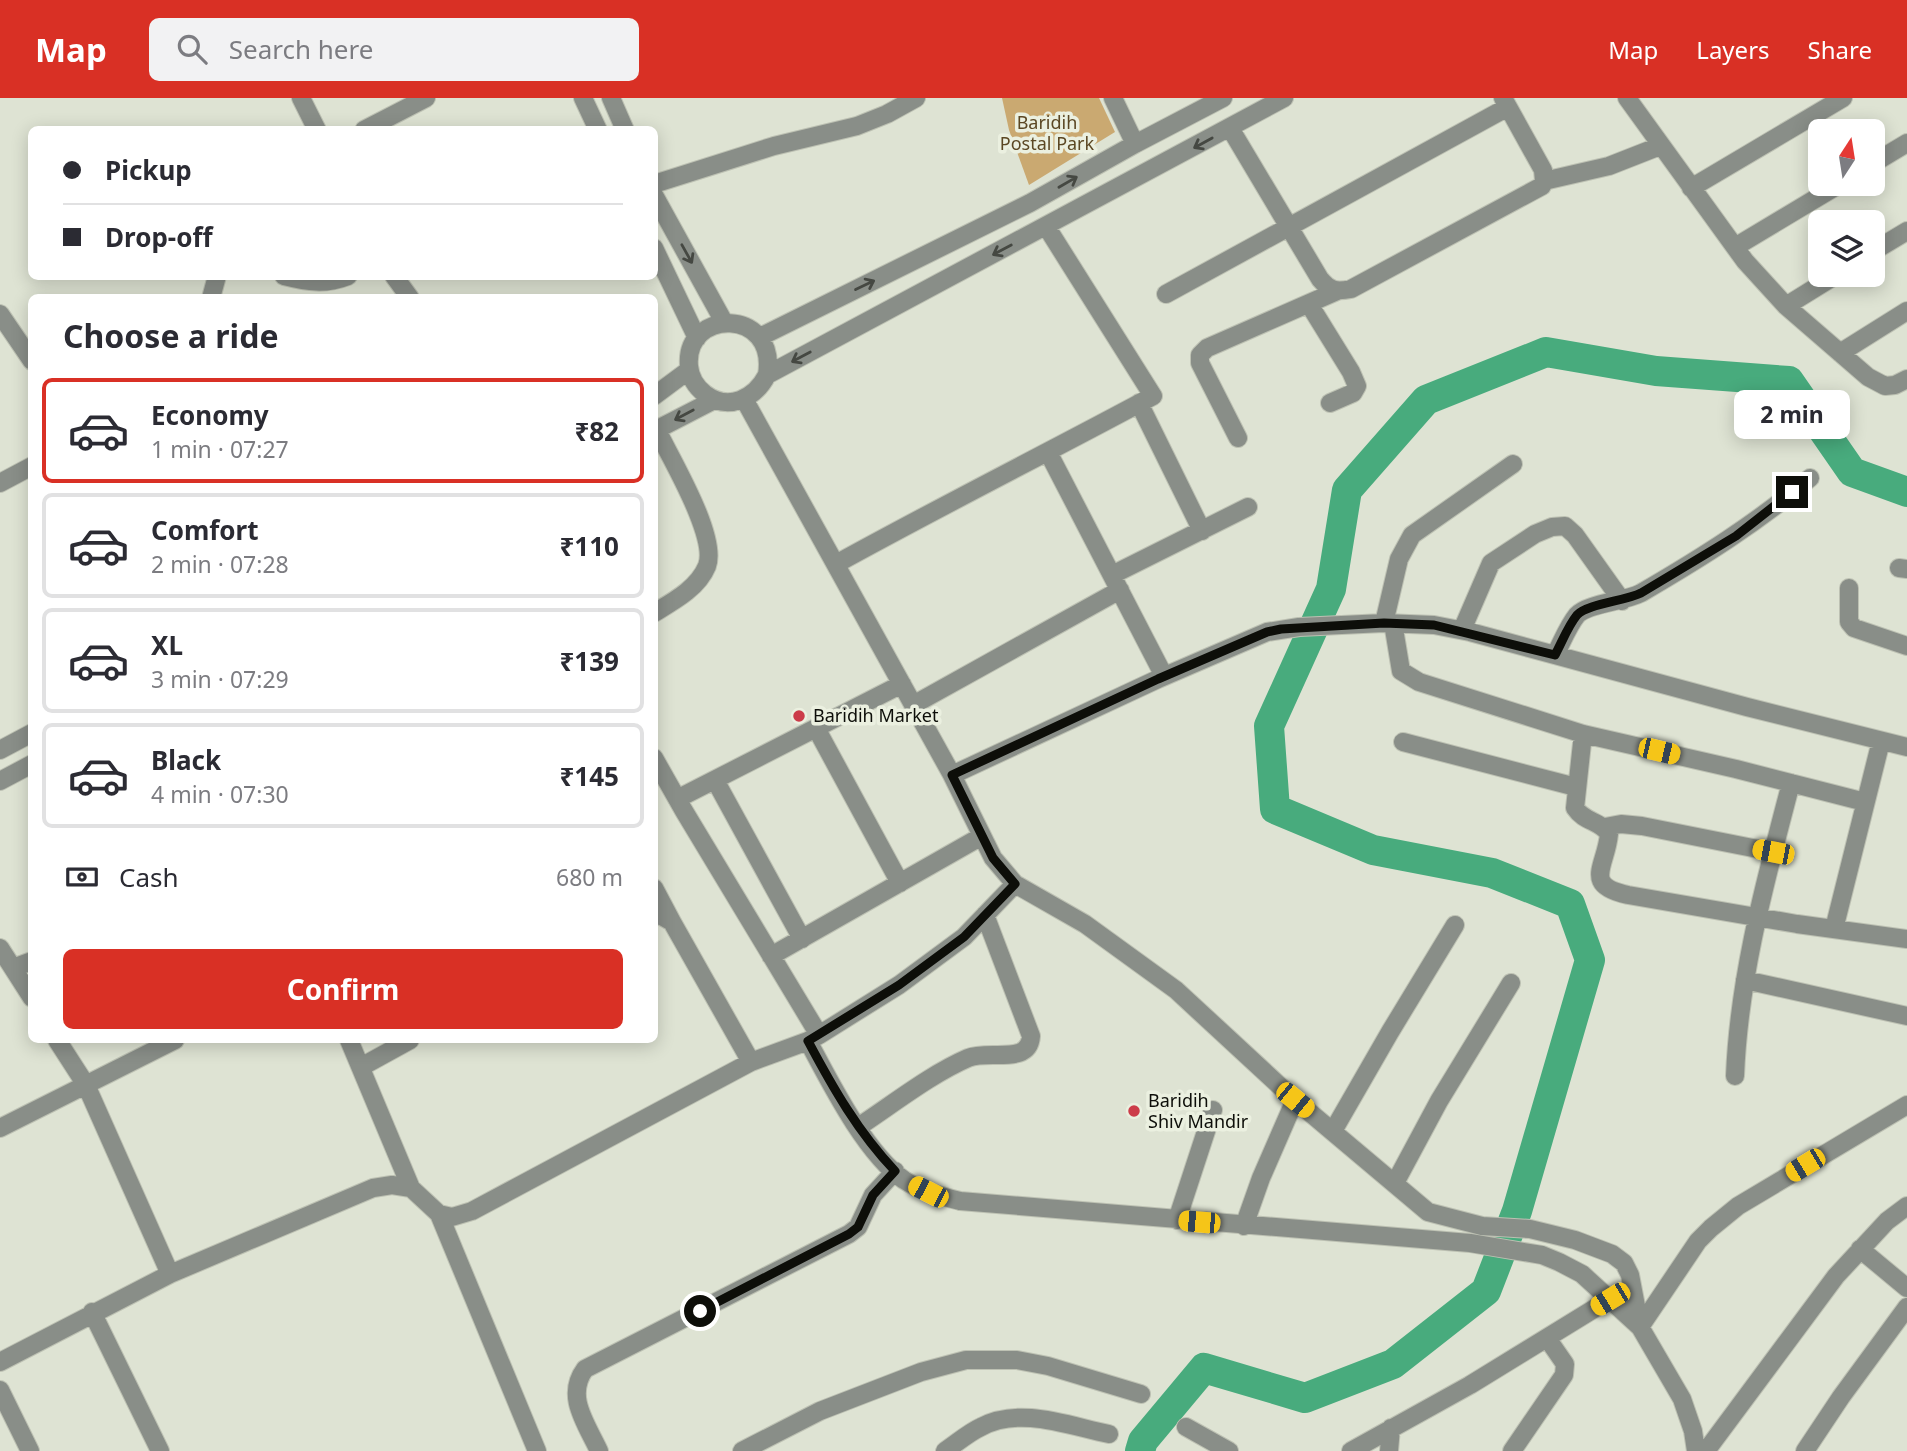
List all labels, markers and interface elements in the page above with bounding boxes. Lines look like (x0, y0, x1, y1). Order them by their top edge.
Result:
search box (149, 18, 639, 81)
text: Map (35, 27, 107, 72)
icon: search (173, 30, 211, 68)
text: Search here (229, 31, 373, 67)
text: Map (1608, 33, 1658, 66)
text: Layers (1696, 33, 1770, 66)
text: Share (1808, 33, 1872, 66)
park label: Baridih Postal Park (1000, 110, 1095, 155)
north arrow (1808, 119, 1885, 196)
map controls (1808, 119, 1885, 287)
one-way arrow (1193, 136, 1213, 150)
text: Pickup (105, 152, 192, 188)
one-way arrow (1057, 175, 1078, 188)
button: layers (1808, 210, 1885, 287)
text: Drop-off (105, 219, 212, 255)
one-way arrow (680, 244, 694, 264)
one-way arrow (992, 244, 1013, 257)
one-way arrow (854, 278, 875, 291)
text: Choose a ride (63, 314, 279, 357)
one-way arrow (791, 350, 812, 364)
callout: 2 min (1734, 390, 1850, 440)
text: Economy (151, 397, 269, 433)
text: 2 min (1760, 398, 1824, 430)
icon: car (67, 399, 130, 462)
one-way arrow (674, 409, 695, 423)
text: ₹82 (574, 413, 619, 449)
text: 1 min · 07:27 (151, 433, 289, 465)
route end (1776, 476, 1808, 508)
text: Comfort (151, 512, 259, 548)
icon: car (67, 514, 130, 577)
text: ₹110 (560, 528, 619, 564)
text: 2 min · 07:28 (151, 548, 289, 580)
text: XL (151, 627, 183, 663)
icon: car (67, 629, 130, 692)
text: ₹139 (560, 643, 619, 679)
text: 3 min · 07:29 (151, 663, 289, 695)
place label: Baridih Market (813, 703, 939, 727)
marker: Baridih Market (791, 708, 807, 724)
car (1637, 736, 1682, 766)
text: Black (151, 742, 221, 778)
icon: car (67, 744, 130, 807)
text: ₹145 (560, 758, 619, 794)
text: 4 min · 07:30 (151, 778, 289, 810)
car (1751, 838, 1796, 866)
icon: cash (63, 858, 101, 896)
text: Cash (119, 859, 179, 895)
text: 680 m (556, 861, 623, 893)
button: Confirm (63, 949, 623, 1029)
car (1273, 1079, 1318, 1121)
place label: Baridih Shiv Mandir (1148, 1088, 1249, 1133)
marker: Baridih Shiv Mandir (1126, 1103, 1142, 1119)
car (1782, 1145, 1829, 1185)
car (905, 1173, 952, 1211)
car (1178, 1210, 1221, 1234)
car (1587, 1279, 1634, 1319)
route start (684, 1295, 716, 1327)

